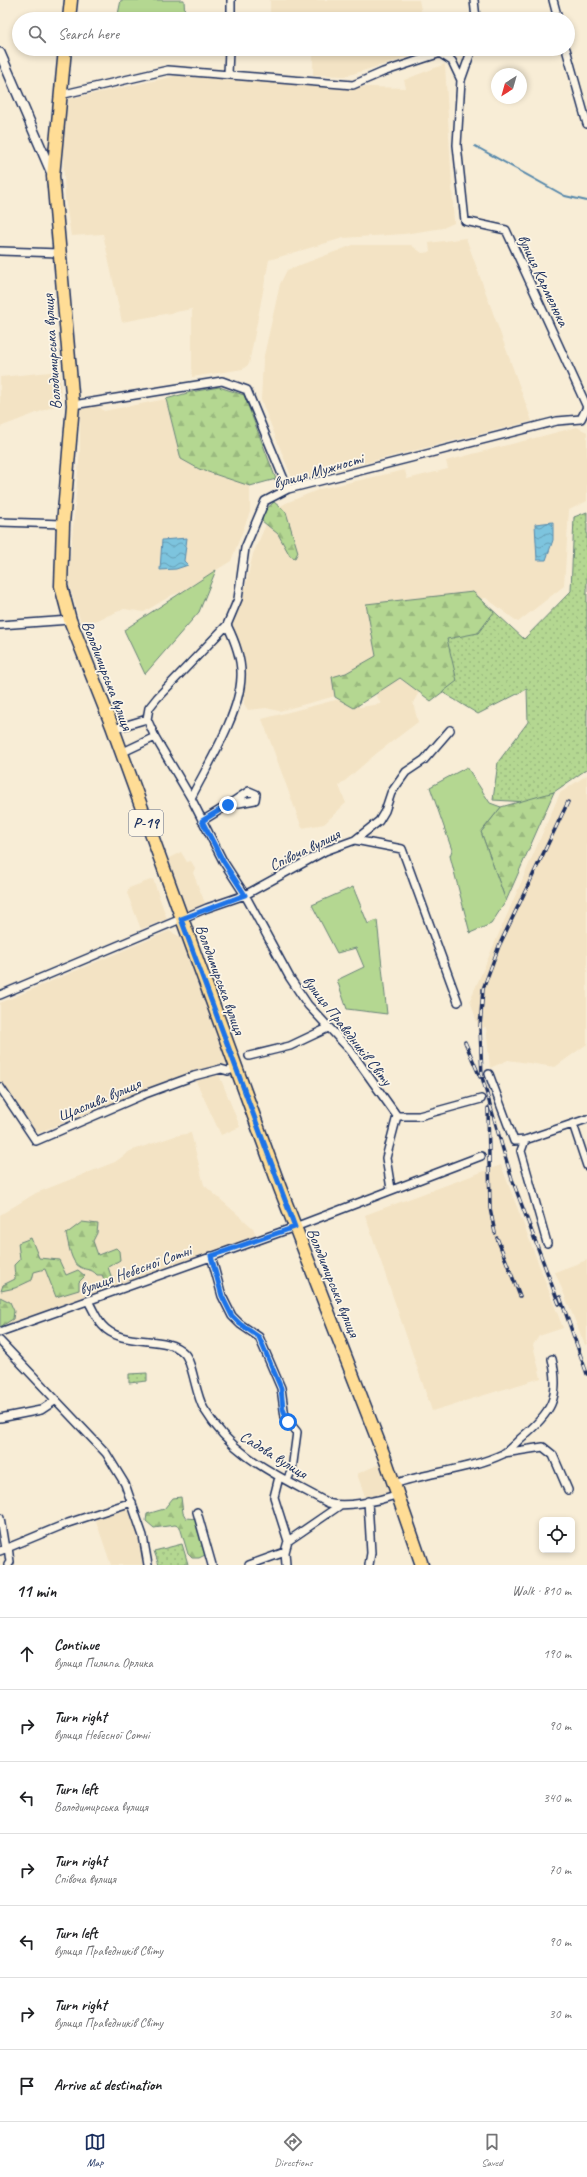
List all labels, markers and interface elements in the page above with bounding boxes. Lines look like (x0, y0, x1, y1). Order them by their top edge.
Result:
search box (12, 12, 575, 56)
icon: search (26, 23, 48, 45)
text: Search here (58, 25, 119, 44)
north arrow (491, 68, 527, 104)
street label: вулиця Кармелюка (513, 231, 574, 331)
street label: Володимирська вулиця (38, 293, 66, 410)
street label: вулиця Мужності (271, 448, 367, 493)
street label: Володимирська вулиця (77, 618, 137, 734)
route end (219, 796, 237, 814)
road number: Р-19 (129, 810, 163, 836)
street label: Співоча вулиця (266, 824, 344, 876)
street label: Володимирська вулиця (191, 922, 250, 1038)
street label: вулиця Праведників Світу (298, 972, 397, 1091)
street label: Щаслива вулиця (55, 1073, 145, 1126)
street label: Володимирська вулиця (302, 1225, 364, 1341)
street label: вулиця Небесної Сотні (77, 1240, 196, 1299)
route start (279, 1413, 297, 1431)
street label: Садова вулиця (236, 1426, 312, 1484)
map controls (539, 1517, 575, 1553)
button: locate (539, 1517, 575, 1553)
text: 11 min (16, 1581, 56, 1602)
text: Walk · 810 m (512, 1583, 571, 1599)
text: Continue (54, 1636, 99, 1655)
icon: ahead (16, 1643, 38, 1665)
text: 190 m (543, 1646, 571, 1662)
text: вулиця Пилипа Орлика (54, 1655, 153, 1671)
text: Turn right (54, 1708, 107, 1727)
icon: right (16, 1715, 38, 1737)
text: 90 m (549, 1718, 571, 1734)
text: вулиця Небесної Сотні (54, 1727, 149, 1743)
text: Turn left (54, 1780, 97, 1799)
icon: left (16, 1787, 38, 1809)
text: 340 m (543, 1790, 571, 1806)
text: Володимирська вулиця (54, 1799, 148, 1815)
text: Turn right (54, 1852, 107, 1871)
icon: right (16, 1859, 38, 1881)
text: 70 m (549, 1862, 571, 1878)
text: Співоча вулиця (54, 1871, 116, 1887)
text: Turn left (54, 1924, 97, 1943)
icon: left (16, 1931, 38, 1953)
text: 90 m (549, 1934, 571, 1950)
text: вулиця Праведників Світу (54, 1943, 163, 1959)
text: Turn right (54, 1996, 107, 2015)
icon: right (16, 2003, 38, 2025)
text: 30 m (549, 2006, 571, 2022)
text: вулиця Праведників Світу (54, 2015, 163, 2031)
icon: arrive (16, 2075, 38, 2097)
text: Arrive at destination (54, 2076, 161, 2095)
tab: Map (84, 2131, 106, 2169)
tab: Directions (274, 2131, 313, 2169)
tab: Saved (481, 2131, 503, 2169)

